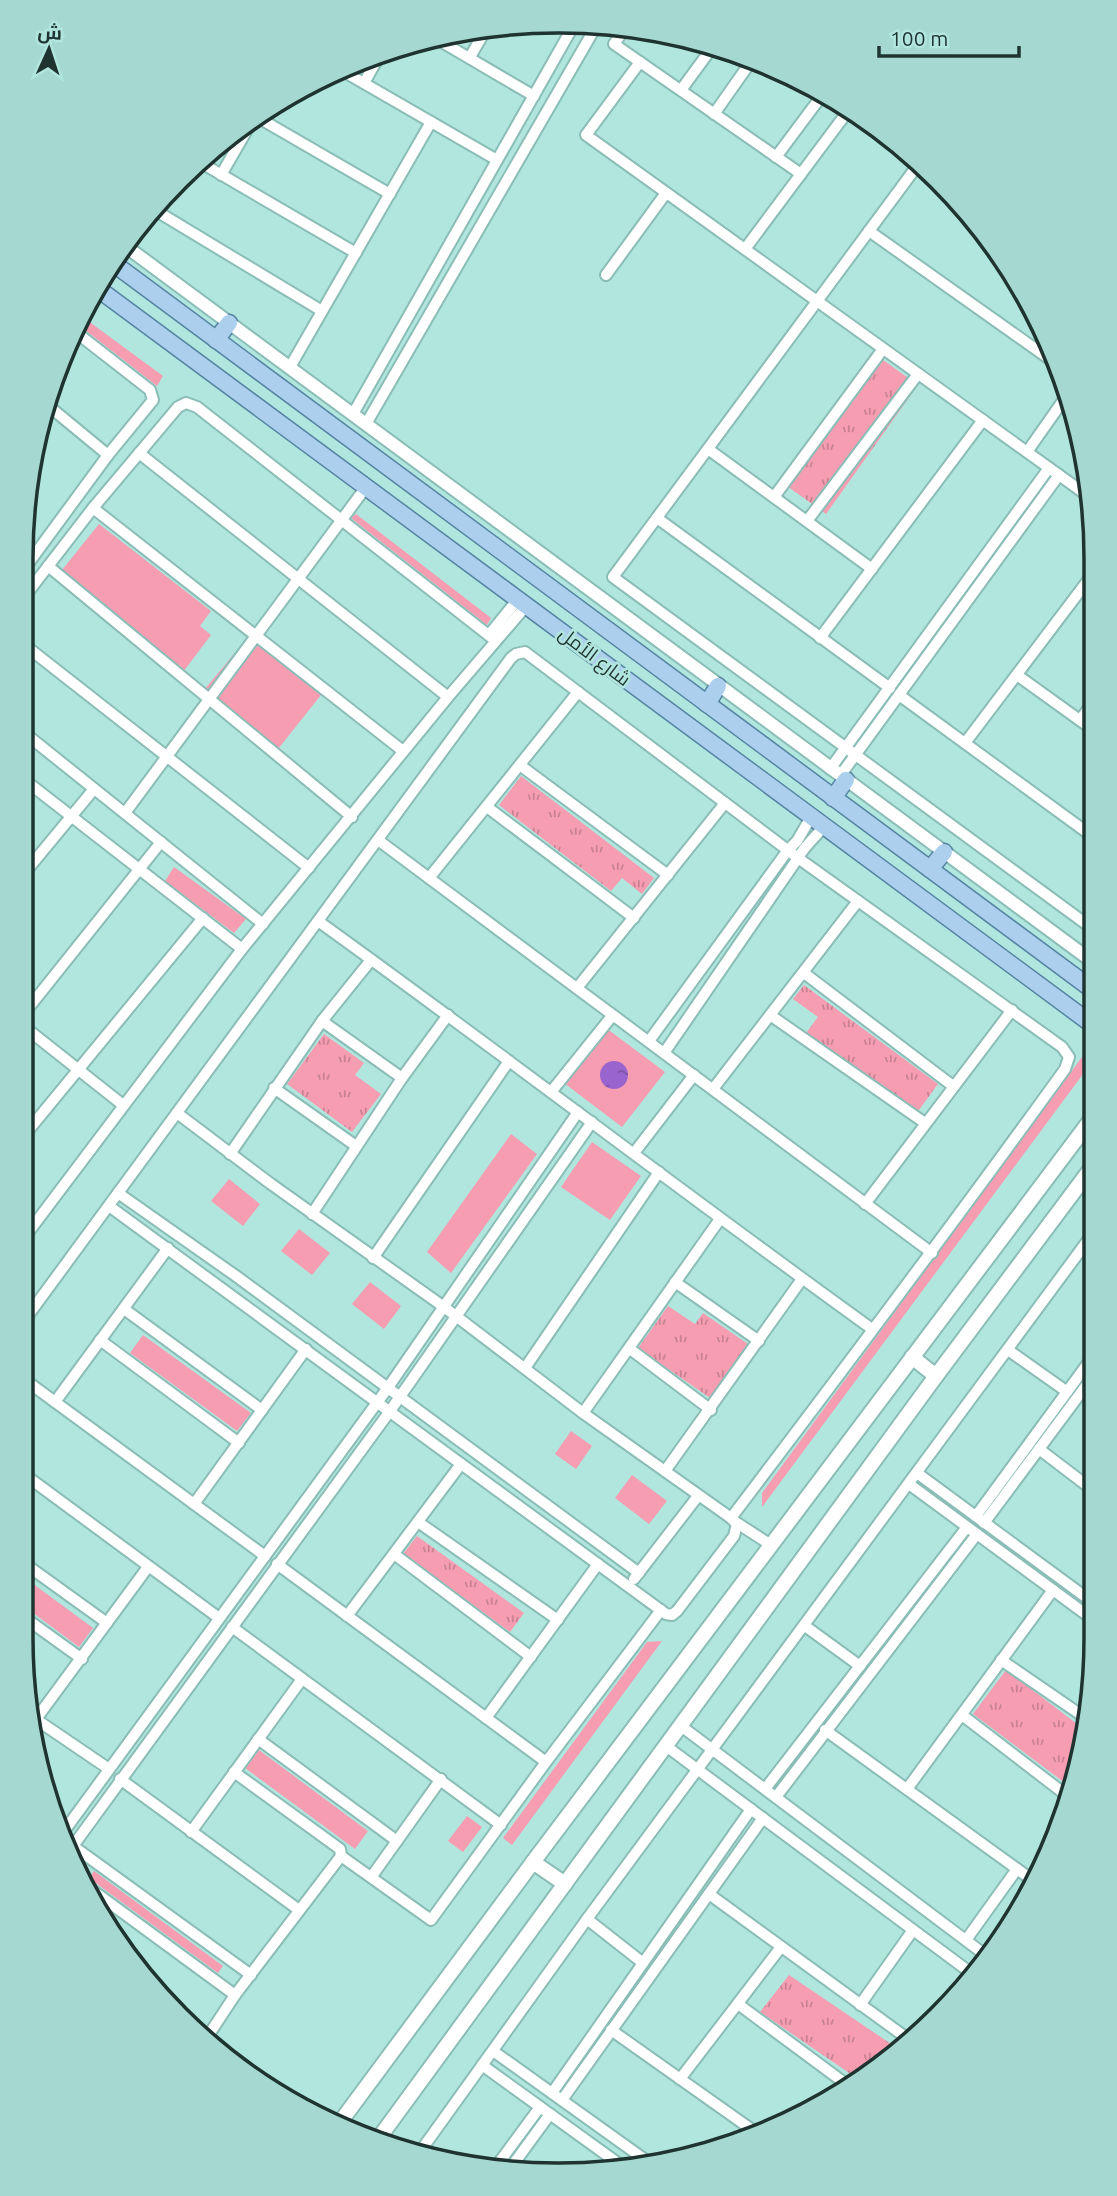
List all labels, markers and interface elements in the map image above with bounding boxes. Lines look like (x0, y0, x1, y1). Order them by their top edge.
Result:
north arrow (14, 14, 84, 84)
scale bar (879, 14, 1019, 58)
text: ش (37, 20, 63, 45)
text: 100 m (890, 26, 948, 50)
street label: شارع الأمل (553, 622, 635, 692)

